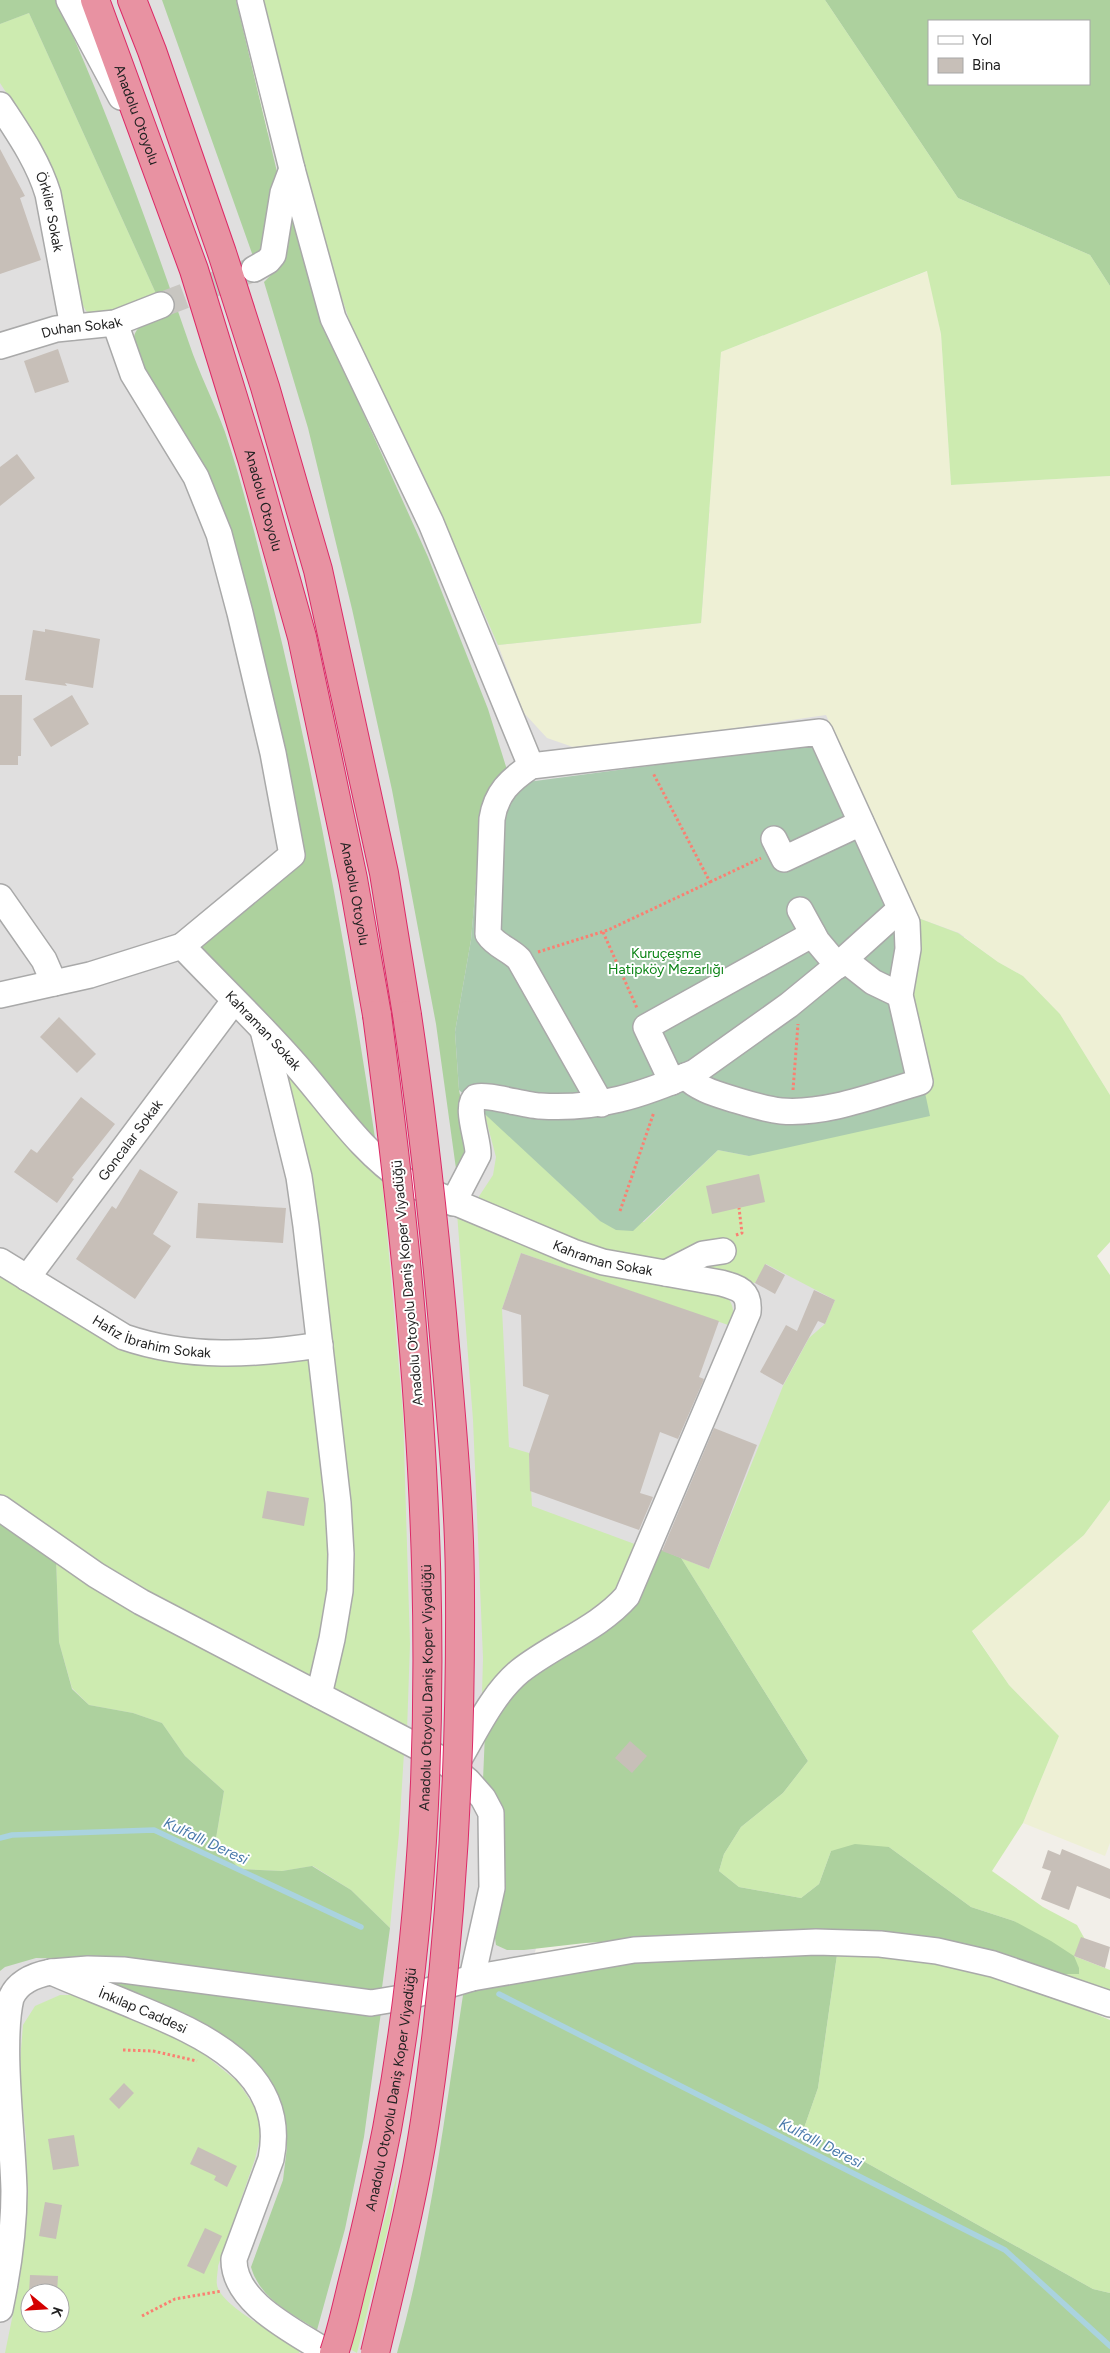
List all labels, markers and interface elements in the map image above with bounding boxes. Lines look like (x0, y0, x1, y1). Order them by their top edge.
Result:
legend (928, 20, 1090, 85)
text: Yol (972, 31, 992, 49)
text: Bina (972, 56, 1001, 74)
street label: Anadolu Otoyolu (110, 62, 163, 167)
street label: Örkiler Sokak (32, 169, 67, 253)
street label: Duhan Sokak (39, 313, 125, 342)
street label: Anadolu Otoyolu (240, 447, 286, 553)
street label: Anadolu Otoyolu (336, 840, 373, 947)
park label: Kuruçeşme Hatipköy Mezarlığı (608, 945, 724, 978)
street label: Kahraman Sokak (222, 988, 305, 1074)
street label: Goncalar Sokak (95, 1096, 166, 1184)
street label: Anadolu Otoyolu Daniş Koper Viyadüğü (388, 1159, 427, 1407)
street label: Kahraman Sokak (550, 1236, 654, 1280)
street label: Hafız İbrahim Sokak (89, 1312, 212, 1362)
street label: Anadolu Otoyolu Daniş Koper Viyadüğü (416, 1564, 436, 1812)
water label: Kulfallı Deresi (161, 1814, 252, 1869)
street label: Anadolu Otoyolu Daniş Koper Viyadüğü (362, 1967, 420, 2213)
street label: İnkılap Caddesi (96, 1984, 190, 2037)
water label: Kulfallı Deresi (776, 2114, 866, 2172)
north arrow (20, 2283, 70, 2333)
text: K (47, 2305, 66, 2320)

